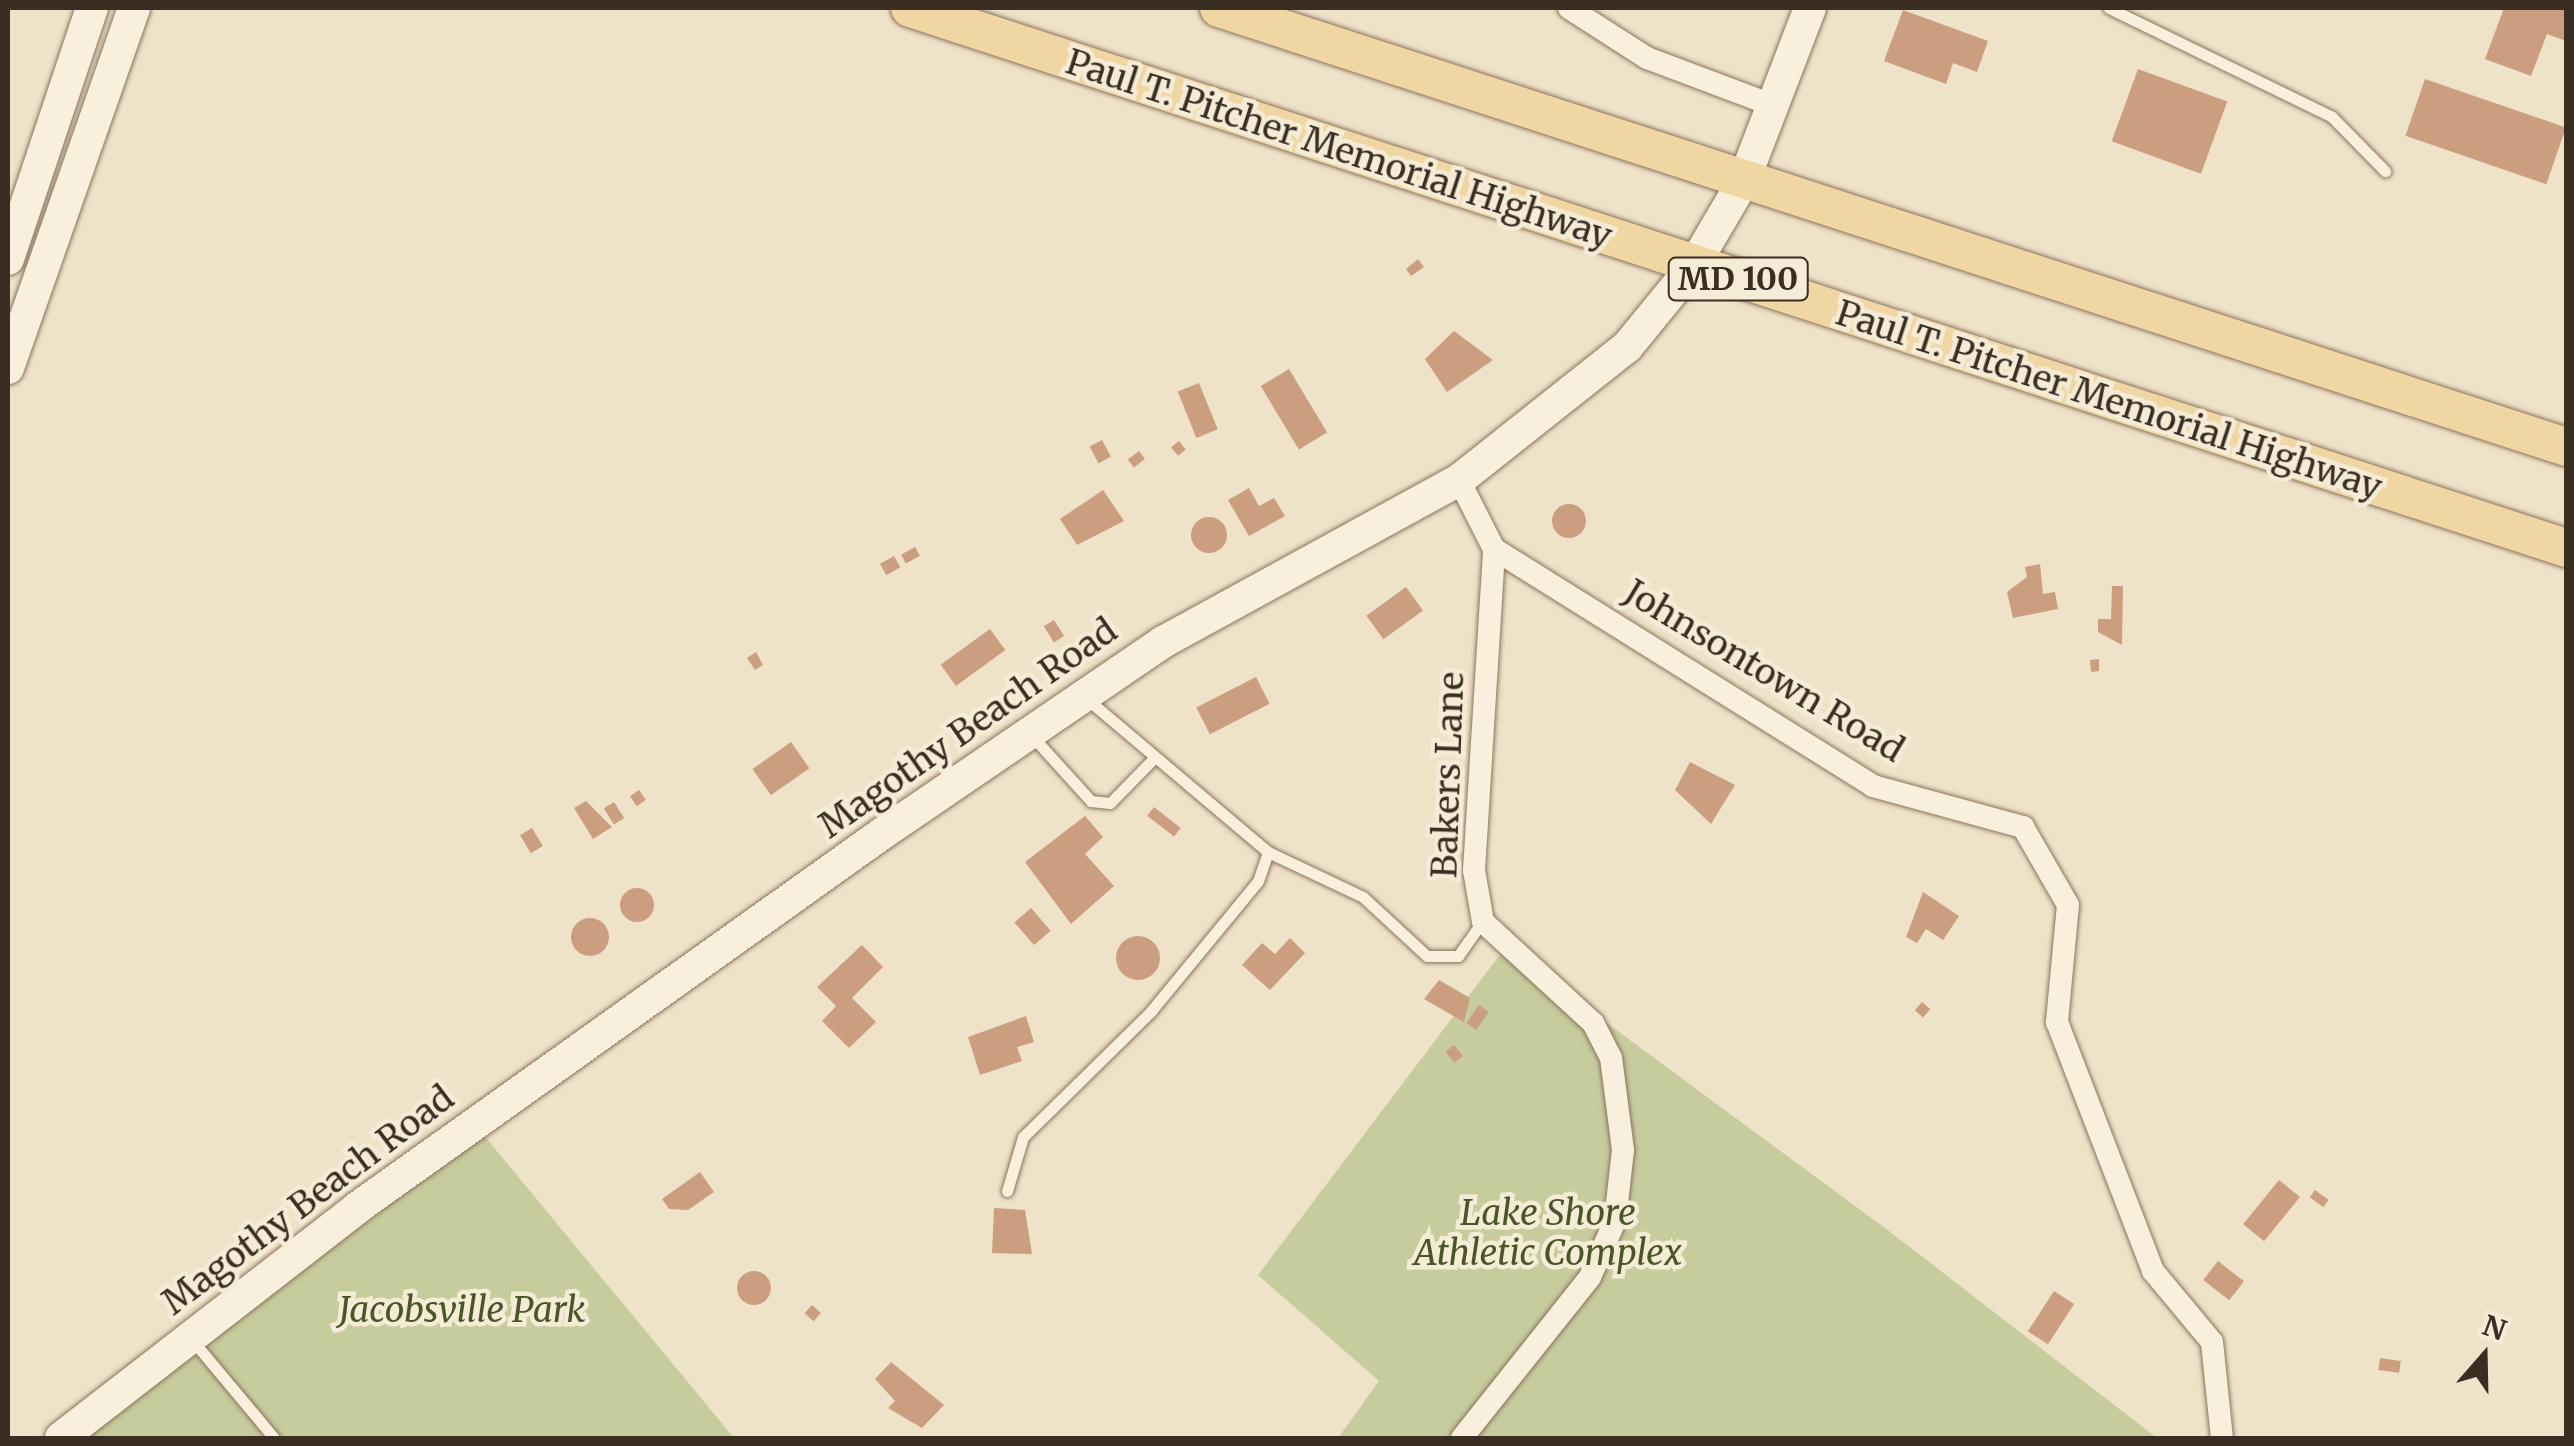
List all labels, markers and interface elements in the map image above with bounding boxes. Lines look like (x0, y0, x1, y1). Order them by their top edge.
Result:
street label: Paul T. Pitcher Memorial Highway (1061, 41, 1617, 257)
road number: MD 100 (1666, 252, 1810, 306)
street label: Paul T. Pitcher Memorial Highway (1831, 292, 2387, 508)
street label: Johnsontown Road (1617, 571, 1911, 771)
street label: Magothy Beach Road (811, 609, 1125, 847)
street label: Bakers Lane (1423, 671, 1473, 879)
street label: Magothy Beach Road (154, 1077, 462, 1323)
park label: Lake Shore Athletic Complex (1414, 1192, 1682, 1274)
park label: Jacobsville Park (339, 1289, 585, 1331)
north arrow (2434, 1306, 2534, 1406)
text: N (2478, 1307, 2511, 1349)

